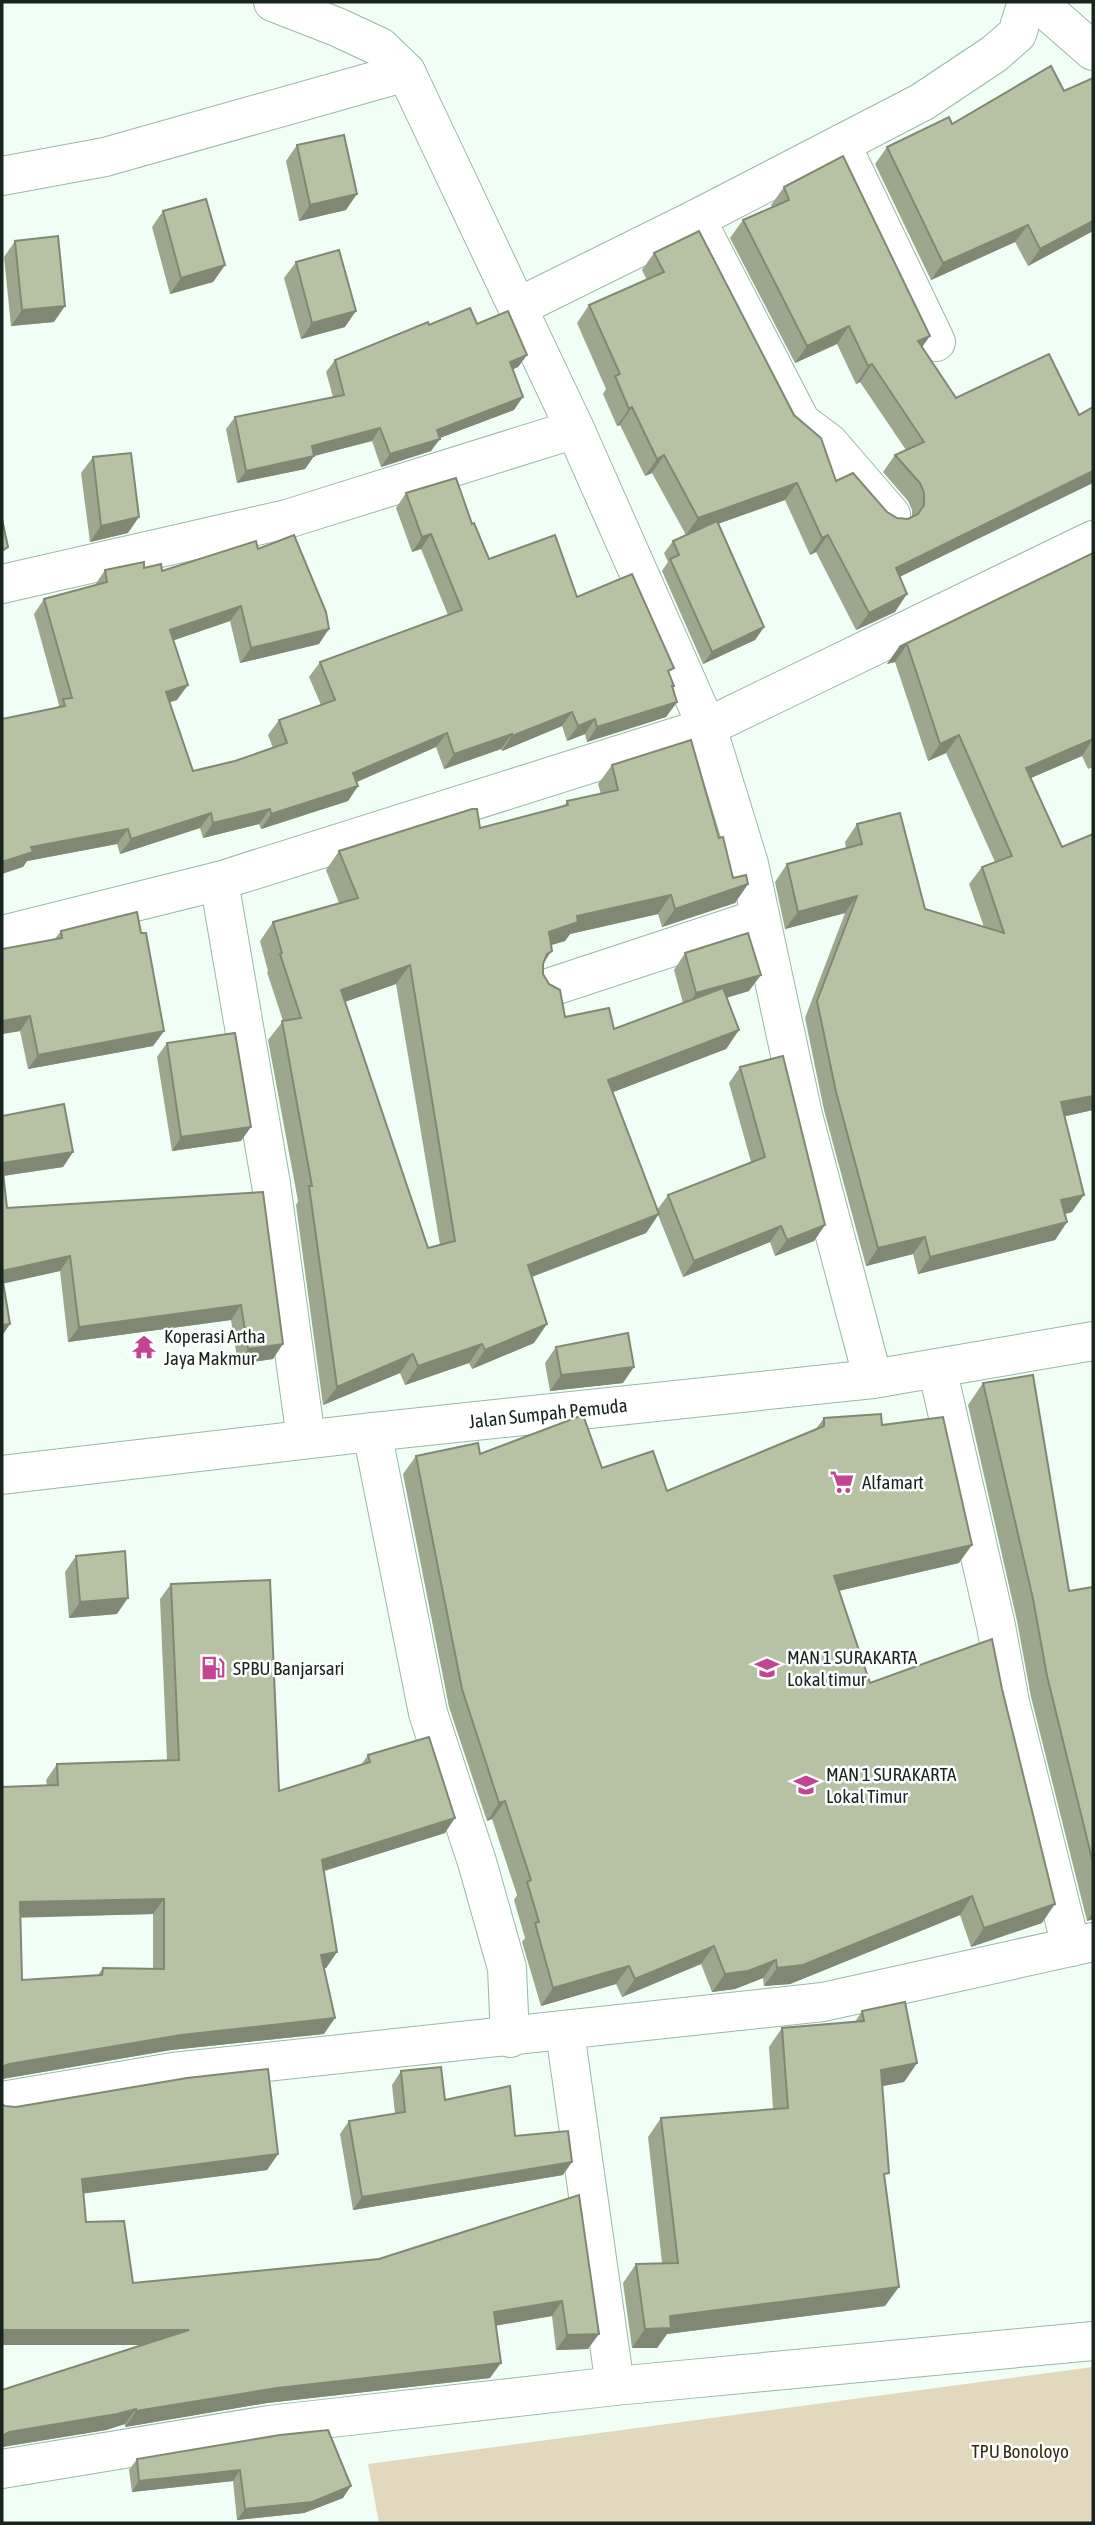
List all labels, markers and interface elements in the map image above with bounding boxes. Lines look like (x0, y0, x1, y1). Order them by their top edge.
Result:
place label: Koperasi Artha Jaya Makmur (164, 1325, 265, 1369)
temple icon: Koperasi Artha Jaya Makmur (130, 1333, 158, 1361)
street label: Jalan Sumpah Pemuda (468, 1394, 628, 1432)
supermarket icon: Alfamart (828, 1468, 856, 1496)
place label: Alfamart (862, 1471, 924, 1493)
place label: MAN 1 SURAKARTA Lokal timur (787, 1646, 918, 1690)
fuel station icon: SPBU Banjarsari (199, 1654, 227, 1682)
school or university icon: MAN 1 SURAKARTA Lokal timur (753, 1654, 781, 1682)
place label: SPBU Banjarsari (233, 1657, 345, 1679)
place label: MAN 1 SURAKARTA Lokal Timur (826, 1763, 957, 1807)
school or university icon: MAN 1 SURAKARTA Lokal Timur (792, 1771, 820, 1799)
park label: TPU Bonoloyo (971, 2440, 1069, 2462)

